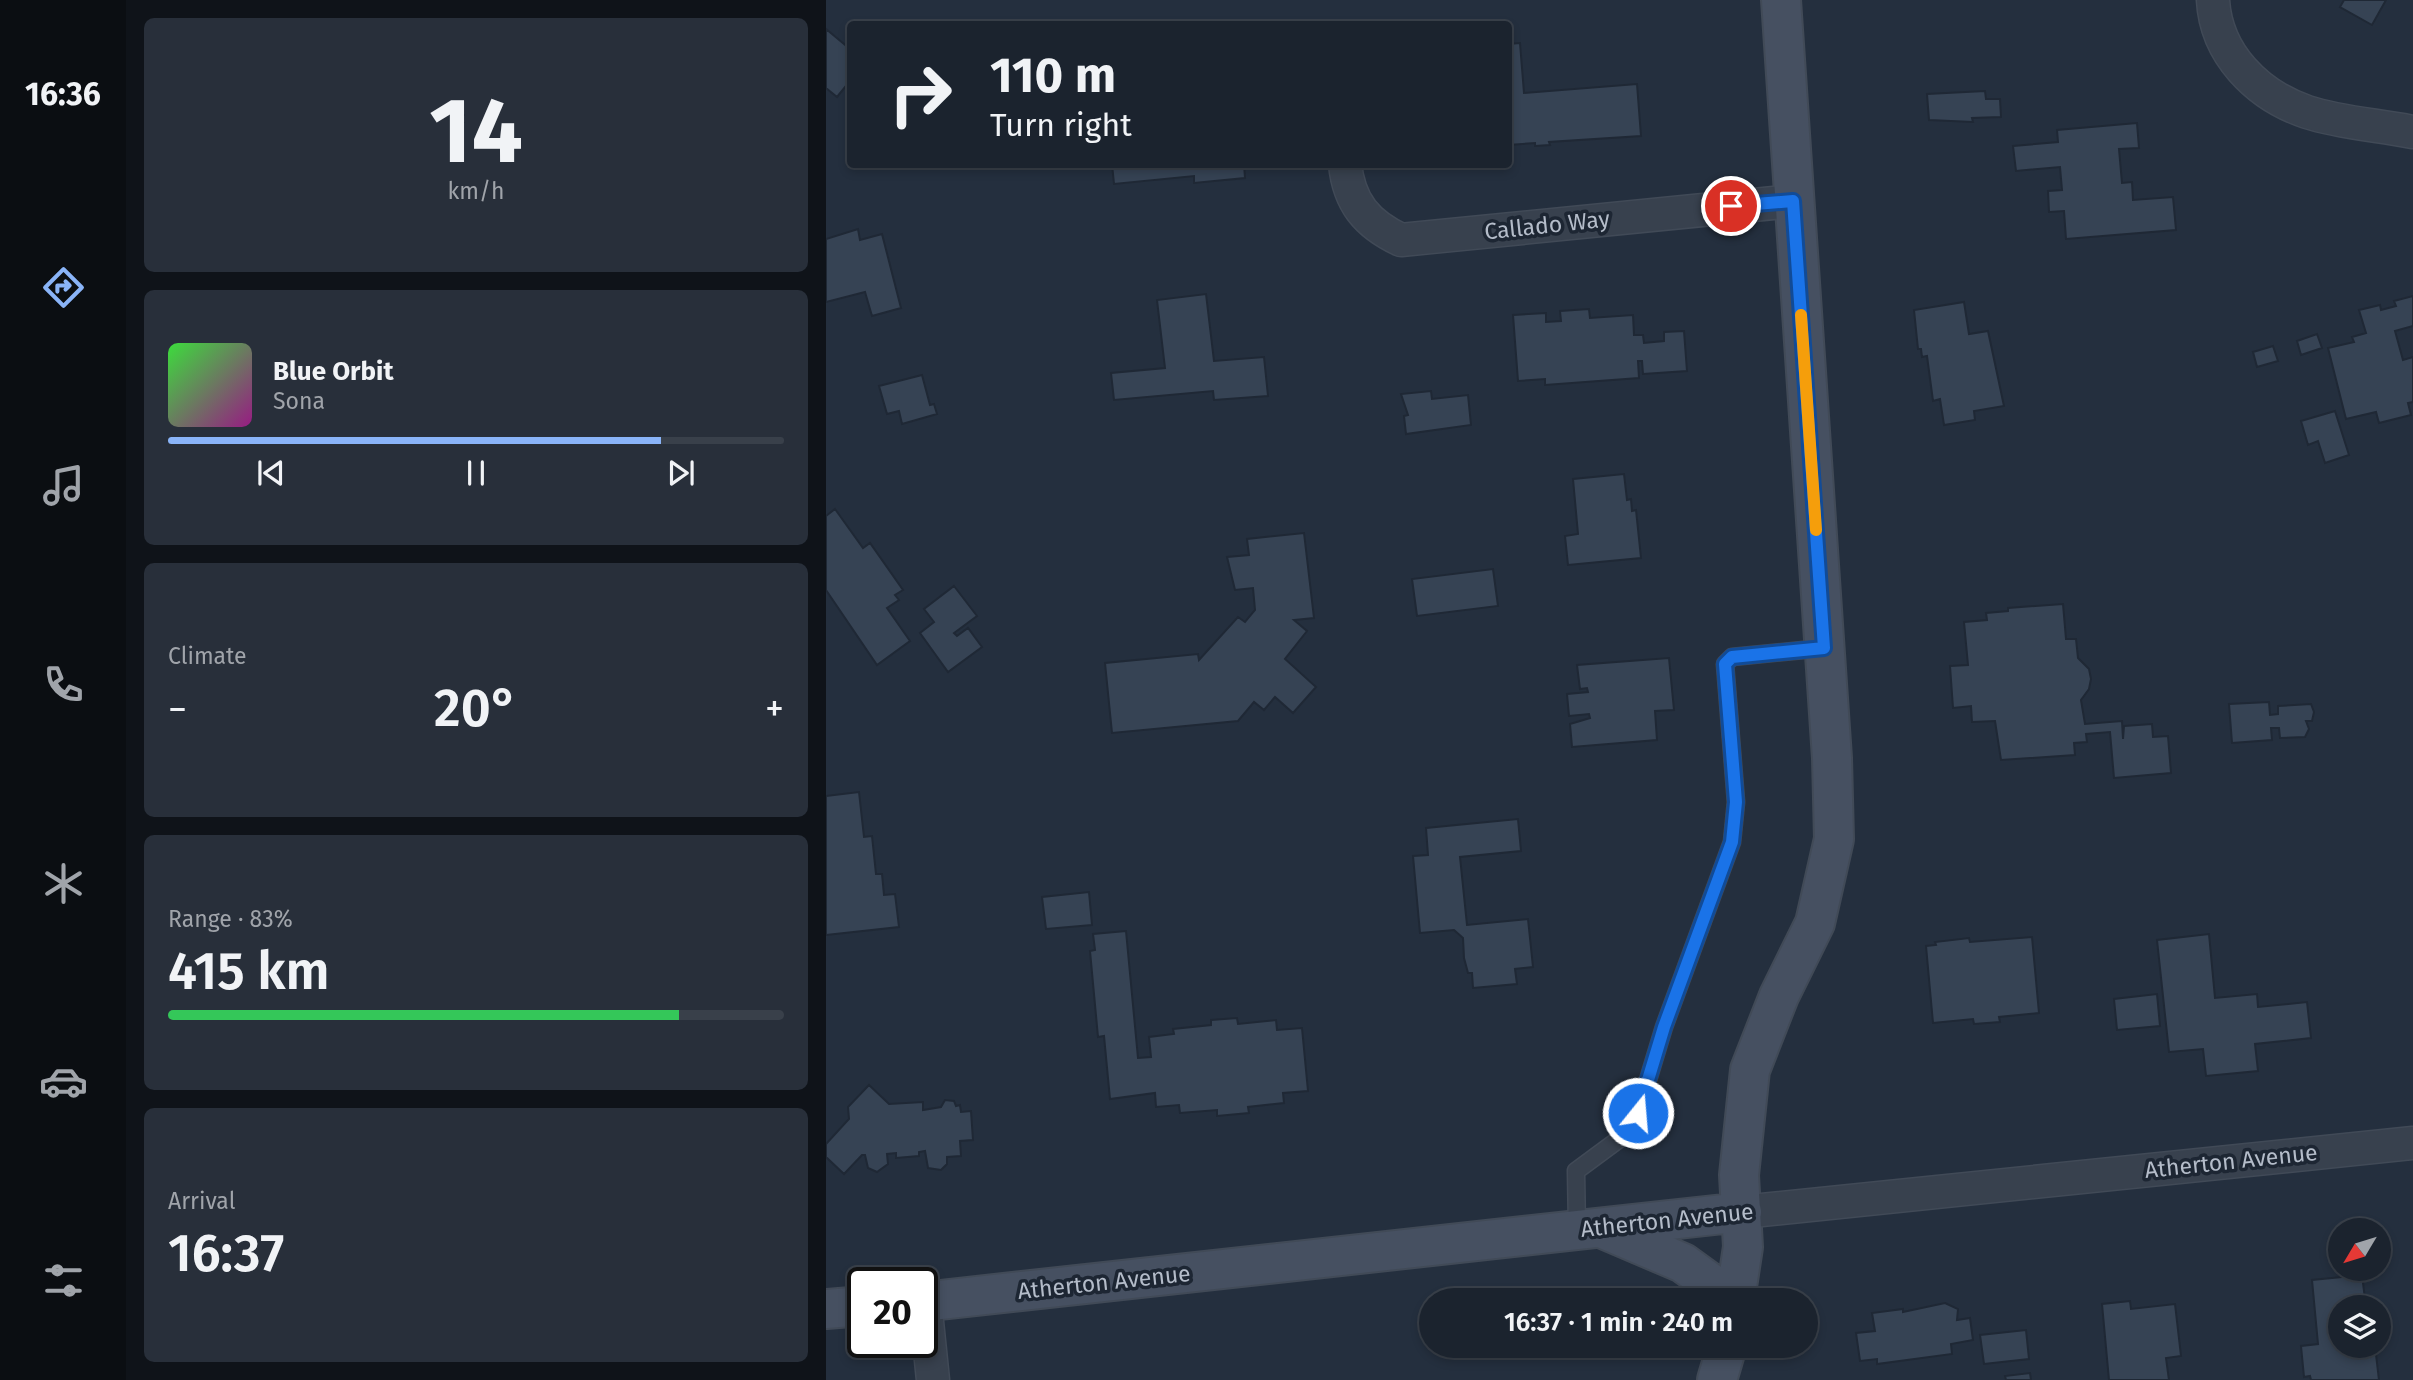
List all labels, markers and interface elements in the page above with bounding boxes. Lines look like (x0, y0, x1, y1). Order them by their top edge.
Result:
text: 110 m (990, 46, 1116, 105)
icon: right (875, 49, 966, 140)
text: 16:36 (25, 75, 101, 113)
text: 14 (429, 77, 523, 186)
text: Turn right (990, 106, 1132, 144)
pin (1701, 176, 1761, 236)
text: km/h (448, 177, 504, 205)
icon: arrive (1712, 187, 1750, 225)
street label: Callado Way (1483, 204, 1612, 246)
icon: directions (39, 263, 88, 312)
text: Blue Orbit (273, 356, 393, 387)
text: Sona (273, 387, 325, 415)
icon: previous (252, 454, 290, 492)
icon: pause (457, 454, 495, 492)
icon: next (662, 454, 700, 492)
icon: music (39, 461, 88, 510)
text: Climate (168, 642, 247, 670)
icon: phone (39, 660, 88, 709)
text: 20° (434, 677, 518, 740)
text: − (168, 686, 187, 732)
text: + (765, 686, 784, 732)
icon: climate (39, 859, 88, 908)
text: Range · 83% (168, 905, 293, 933)
text: 415 km (168, 940, 330, 1003)
icon: car (39, 1057, 88, 1106)
position arrow (1601, 1076, 1675, 1150)
street label: Atherton Avenue (2143, 1138, 2319, 1184)
text: Arrival (168, 1187, 235, 1215)
street label: Atherton Avenue (1579, 1197, 1755, 1243)
north arrow (2328, 1218, 2390, 1281)
map controls (2328, 1218, 2391, 1358)
text: 16:37 (168, 1222, 284, 1285)
icon: filters (39, 1256, 88, 1305)
street label: Atherton Avenue (1016, 1259, 1192, 1305)
speed limit sign: 20 (847, 1267, 938, 1358)
button: layers (2328, 1295, 2391, 1358)
text: 16:37 · 1 min · 240 m (1504, 1307, 1733, 1338)

